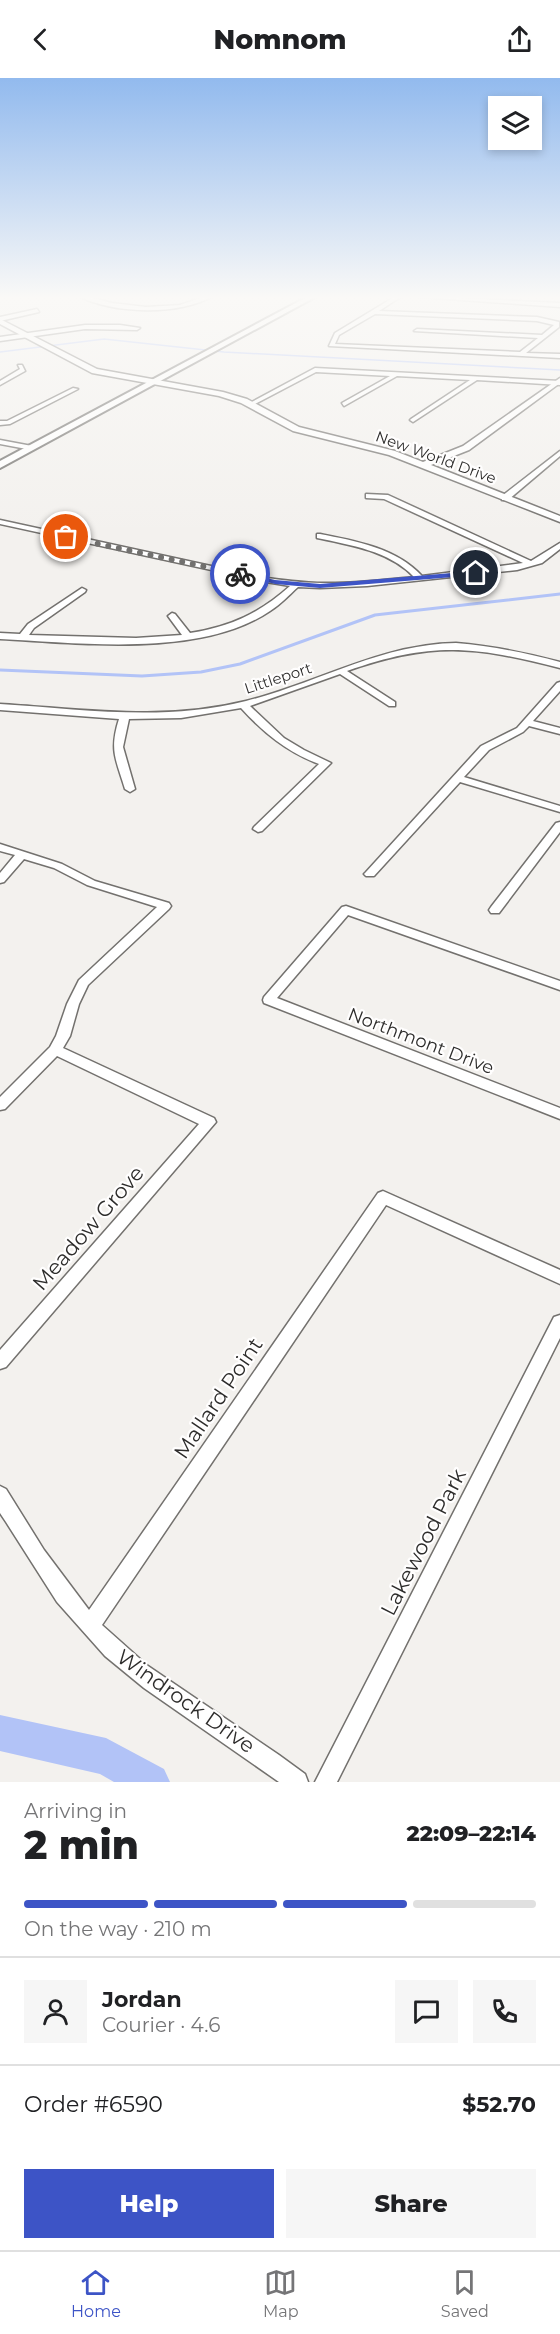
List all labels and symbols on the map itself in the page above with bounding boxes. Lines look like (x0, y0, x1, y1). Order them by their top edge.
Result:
street label: New World Drive (373, 426, 499, 488)
pin (40, 511, 91, 562)
courier (210, 544, 270, 604)
pin (450, 547, 501, 598)
street label: Littleport (242, 658, 314, 698)
street label: Northmont Drive (345, 1003, 497, 1079)
street label: Meadow Grove (27, 1161, 149, 1295)
street label: Mallard Point (168, 1333, 268, 1463)
street label: Lakewood Park (375, 1464, 471, 1620)
street label: Windrock Drive (112, 1644, 260, 1758)

